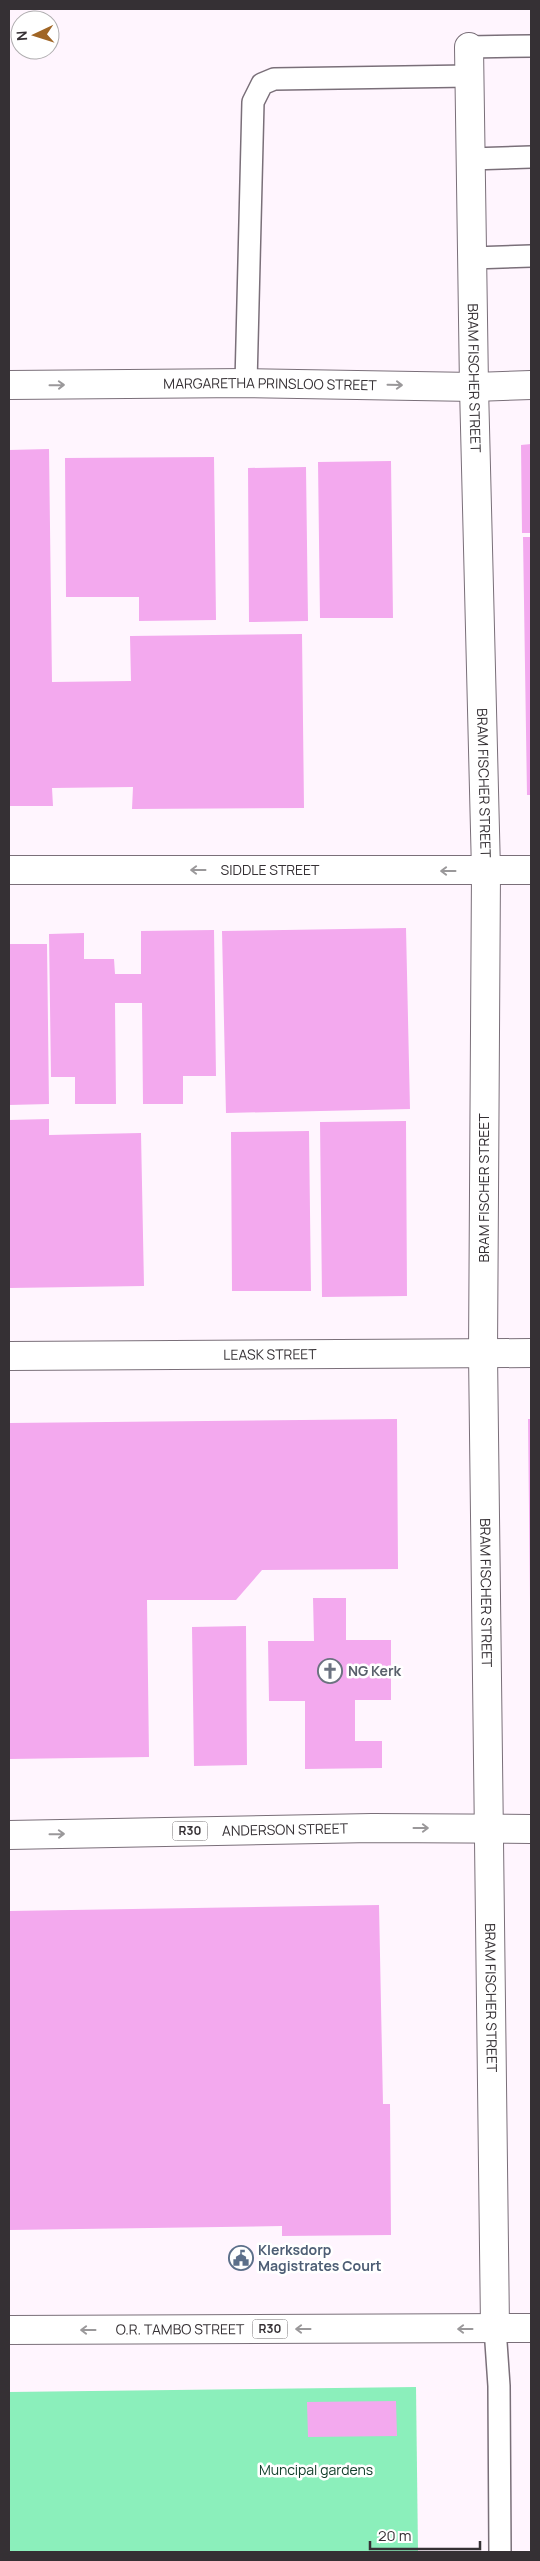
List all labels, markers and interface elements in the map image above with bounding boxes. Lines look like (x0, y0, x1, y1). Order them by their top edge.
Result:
north arrow (10, 10, 60, 60)
text: N (12, 30, 31, 42)
street label: BRAM FISCHER STREET (464, 303, 486, 453)
street label: MARGARETHA PRINSLOO STREET (163, 373, 377, 394)
one-way arrow (49, 380, 65, 390)
one-way arrow (387, 381, 403, 390)
street label: BRAM FISCHER STREET (473, 708, 496, 858)
street label: SIDDLE STREET (221, 860, 320, 879)
one-way arrow (190, 865, 206, 875)
one-way arrow (440, 866, 456, 876)
street label: BRAM FISCHER STREET (474, 1113, 493, 1263)
street label: LEASK STREET (223, 1344, 317, 1364)
street label: BRAM FISCHER STREET (476, 1518, 497, 1668)
church icon: NG Kerk (317, 1658, 343, 1684)
place label: NG Kerk (348, 1661, 402, 1680)
street label: ANDERSON STREET (222, 1818, 349, 1840)
road number: R30 (172, 1822, 208, 1840)
one-way arrow (412, 1823, 429, 1833)
one-way arrow (49, 1829, 65, 1839)
street label: BRAM FISCHER STREET (481, 1923, 502, 2073)
place label: Klerksdorp Magistrates Court (258, 2240, 382, 2275)
public building icon: Klerksdorp Magistrates Court (228, 2245, 254, 2271)
street label: O.R. TAMBO STREET (116, 2319, 245, 2339)
road number: R30 (252, 2320, 288, 2338)
one-way arrow (295, 2324, 311, 2334)
one-way arrow (457, 2324, 474, 2334)
one-way arrow (80, 2325, 96, 2335)
park label: Muncipal gardens (259, 2460, 373, 2479)
scale bar (370, 2518, 480, 2550)
text: 20 m (378, 2525, 411, 2546)

